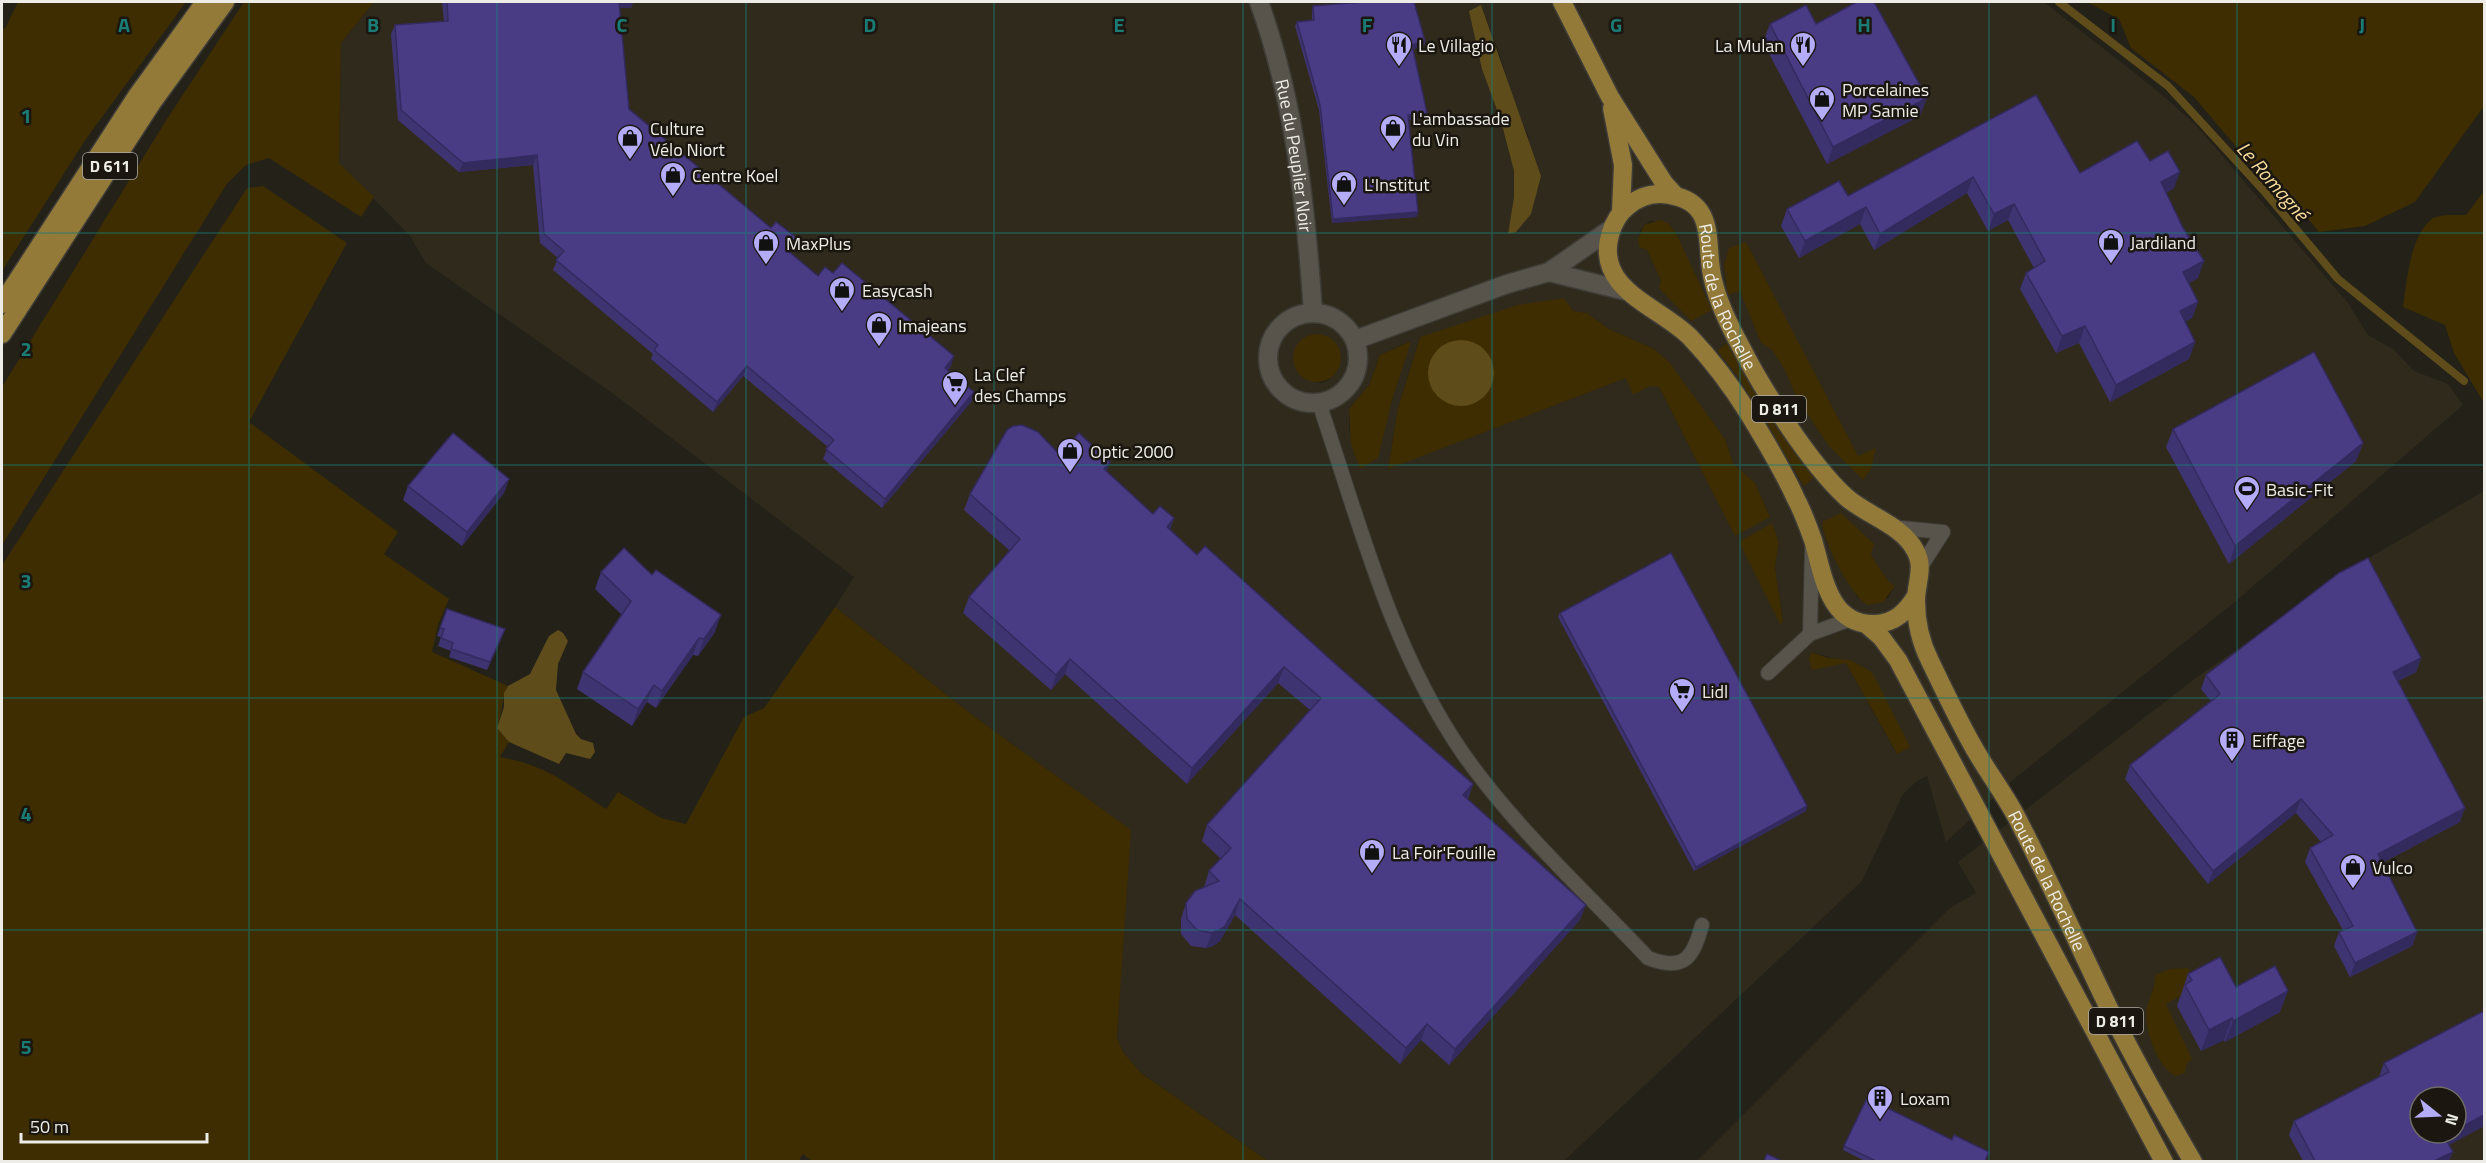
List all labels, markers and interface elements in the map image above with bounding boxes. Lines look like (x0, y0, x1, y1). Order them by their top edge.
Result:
text: A (118, 9, 130, 40)
text: B (367, 9, 379, 40)
text: C (617, 9, 628, 40)
text: D (864, 9, 876, 40)
text: E (1113, 9, 1125, 40)
text: F (1362, 9, 1373, 40)
text: G (1610, 9, 1622, 40)
text: H (1857, 9, 1871, 40)
text: I (2110, 9, 2116, 40)
text: J (2359, 9, 2365, 40)
restaurant icon: Le Villagio (1384, 30, 1414, 68)
restaurant icon: La Mulan (1788, 30, 1818, 68)
place label: Le Villagio (1418, 32, 1494, 59)
place label: La Mulan (1715, 32, 1784, 59)
street label: Rue du Peuplier Noir (1269, 76, 1320, 233)
place label: Porcelaines MP Samie (1842, 76, 1929, 124)
shop icon: Porcelaines MP Samie (1807, 84, 1837, 122)
text: 1 (20, 100, 32, 131)
place label: L'ambassade du Vin (1412, 105, 1510, 153)
shop icon: L'ambassade du Vin (1378, 113, 1408, 151)
place label: Culture Vélo Niort (650, 115, 725, 163)
shop icon: Culture Vélo Niort (615, 123, 645, 161)
water label: Le Romagné (2229, 134, 2318, 229)
road number: D 611 (83, 153, 137, 179)
shop icon: Centre Koel (658, 160, 688, 198)
place label: Centre Koel (692, 162, 778, 189)
shop icon: L'Institut (1329, 169, 1359, 207)
place label: L'Institut (1364, 171, 1430, 198)
street label: Route de la Rochelle (1692, 221, 1764, 375)
shop icon: Jardiland (2096, 227, 2126, 265)
shop icon: MaxPlus (751, 228, 781, 266)
place label: Jardiland (2130, 229, 2196, 256)
place label: MaxPlus (786, 230, 851, 257)
shop icon: Easycash (827, 275, 857, 313)
place label: Easycash (862, 277, 933, 304)
shop icon: Imajeans (864, 310, 894, 348)
place label: Imajeans (898, 312, 967, 339)
text: 2 (20, 333, 32, 364)
place label: La Clef des Champs (974, 361, 1066, 409)
supermarket icon: La Clef des Champs (940, 369, 970, 407)
road number: D 811 (1752, 396, 1806, 422)
shop icon: Optic 2000 (1055, 436, 1085, 474)
place label: Optic 2000 (1090, 438, 1174, 465)
sports icon: Basic-Fit (2232, 474, 2262, 512)
place label: Basic-Fit (2266, 476, 2334, 503)
text: 3 (20, 565, 32, 596)
supermarket icon: Lidl (1667, 676, 1697, 714)
place label: Lidl (1702, 678, 1728, 705)
building icon: Eiffage (2217, 725, 2247, 763)
place label: Eiffage (2252, 727, 2305, 754)
text: 4 (20, 798, 32, 829)
street label: Route de la Rochelle (2002, 805, 2093, 955)
shop icon: La Foir'Fouille (1357, 837, 1387, 875)
place label: La Foir'Fouille (1392, 839, 1496, 866)
shop icon: Vulco (2338, 852, 2368, 890)
place label: Vulco (2372, 854, 2413, 881)
road number: D 811 (2089, 1008, 2143, 1034)
text: 5 (20, 1031, 32, 1062)
building icon: Loxam (1865, 1083, 1895, 1121)
place label: Loxam (1900, 1085, 1950, 1112)
north arrow (2408, 1085, 2468, 1145)
scale bar (21, 1106, 207, 1144)
text: N (2439, 1111, 2465, 1129)
text: 50 m (30, 1113, 69, 1140)

